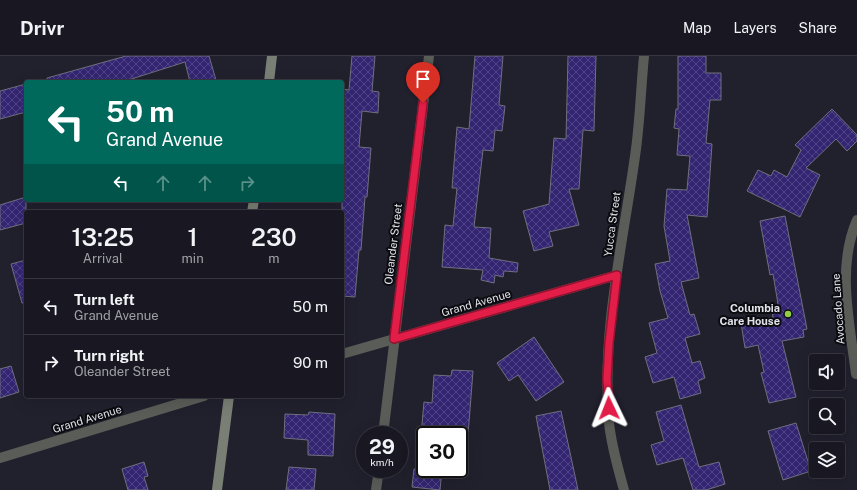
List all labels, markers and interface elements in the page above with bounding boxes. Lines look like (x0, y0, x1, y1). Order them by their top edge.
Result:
text: Drivr (20, 17, 64, 39)
text: Map (683, 20, 711, 36)
text: Layers (733, 20, 777, 36)
text: Share (799, 20, 837, 36)
pin (406, 62, 440, 103)
icon: arrive (412, 68, 434, 90)
text: 50 m (106, 95, 174, 128)
icon: left (40, 96, 92, 148)
text: Grand Avenue (106, 129, 223, 150)
icon: left (110, 172, 132, 194)
icon: ahead (152, 172, 174, 194)
icon: ahead (194, 172, 216, 194)
icon: right (236, 172, 258, 194)
street label: Yucca Street (602, 191, 622, 257)
street label: Oleander Street (382, 203, 404, 285)
text: 13:25 (71, 223, 134, 251)
text: 1 (188, 223, 198, 251)
text: 230 (251, 223, 297, 251)
text: Arrival (83, 251, 123, 266)
text: min (182, 251, 204, 266)
text: m (268, 251, 279, 266)
street label: Avocado Lane (830, 273, 846, 345)
street label: Grand Avenue (440, 287, 512, 319)
text: Turn left (74, 291, 135, 308)
icon: left (40, 296, 62, 318)
text: 50 m (293, 298, 328, 315)
place label: Columbia Care House (719, 302, 780, 327)
text: Grand Avenue (74, 308, 159, 323)
marker: Columbia Care House (783, 309, 793, 319)
text: Turn right (74, 347, 144, 364)
icon: right (40, 352, 62, 374)
text: 90 m (293, 354, 328, 371)
map controls (809, 354, 845, 478)
button: sound (809, 354, 845, 390)
text: Oleander Street (74, 364, 170, 379)
position arrow (588, 387, 630, 429)
button: search (809, 398, 845, 434)
street label: Grand Avenue (51, 403, 123, 435)
speed limit sign: 30 (416, 426, 468, 478)
text: 29 (369, 435, 395, 459)
button: layers (809, 442, 845, 478)
text: km/h (370, 456, 394, 468)

